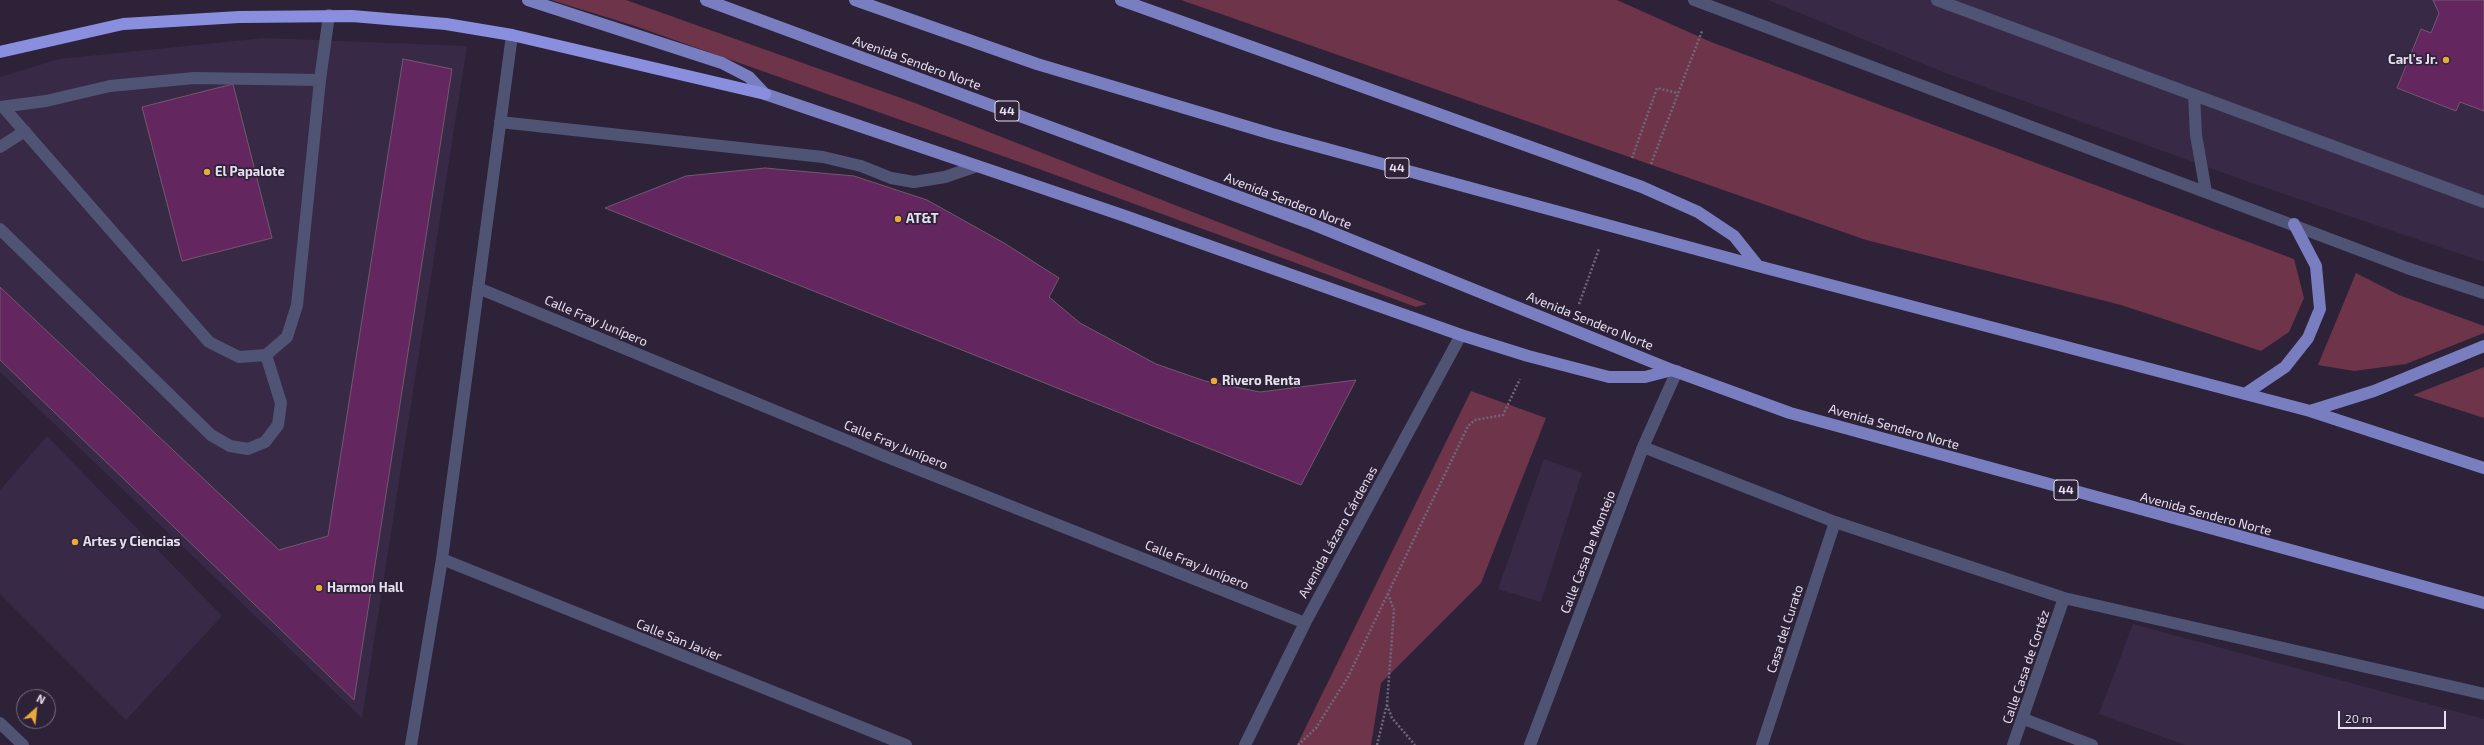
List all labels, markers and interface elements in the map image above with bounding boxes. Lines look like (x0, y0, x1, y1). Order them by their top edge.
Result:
street label: Avenida Sendero Norte (851, 33, 983, 93)
place label: Carl's Jr. (2388, 52, 2438, 68)
marker: Carl's Jr. (2441, 55, 2451, 65)
road number: 44 (995, 101, 1019, 121)
road number: 44 (1385, 158, 1409, 178)
place label: El Papalote (215, 164, 285, 180)
marker: El Papalote (202, 167, 212, 177)
street label: Avenida Sendero Norte (1222, 169, 1354, 233)
place label: AT&T (906, 211, 939, 227)
marker: AT&T (893, 214, 903, 224)
street label: Avenida Sendero Norte (1524, 288, 1656, 354)
street label: Calle Fray Junípero (542, 292, 650, 350)
place label: Rivero Renta (1222, 373, 1301, 389)
marker: Rivero Renta (1209, 376, 1219, 386)
street label: Avenida Sendero Norte (1827, 401, 1961, 453)
street label: Calle Fray Junípero (842, 417, 950, 473)
street label: Avenida Lázaro Cárdenas (1295, 463, 1381, 601)
road number: 44 (2054, 480, 2078, 500)
street label: Calle Casa De Montejo (1557, 488, 1619, 616)
street label: Avenida Sendero Norte (2139, 489, 2273, 539)
place label: Artes y Ciencias (83, 534, 180, 550)
marker: Artes y Ciencias (70, 537, 80, 547)
street label: Calle Fray Junípero (1143, 537, 1251, 593)
place label: Harmon Hall (327, 580, 404, 596)
marker: Harmon Hall (314, 583, 324, 593)
street label: Casa del Curato (1763, 583, 1807, 675)
street label: Calle Casa de Cortéz (1999, 608, 2053, 726)
street label: Calle San Javier (634, 616, 724, 664)
north arrow (16, 689, 56, 729)
text: N (35, 691, 48, 706)
scale bar (2340, 703, 2448, 729)
text: 20 m (2345, 711, 2372, 725)

